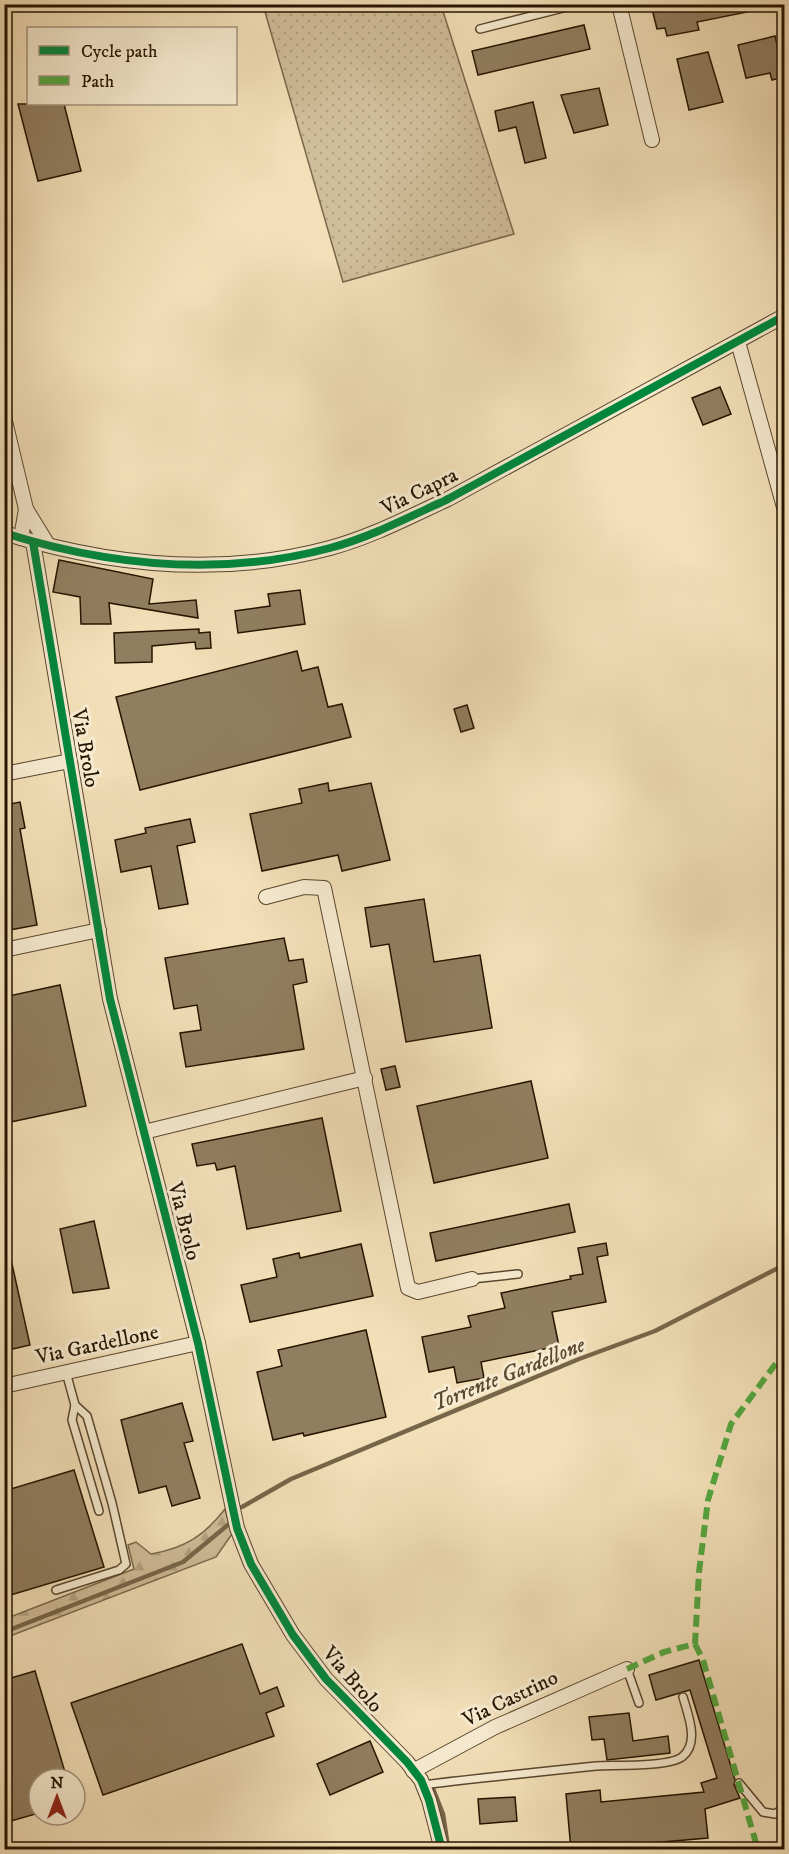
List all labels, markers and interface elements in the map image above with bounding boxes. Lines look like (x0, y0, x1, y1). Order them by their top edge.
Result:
legend (27, 27, 237, 105)
text: Cycle path (81, 41, 158, 63)
text: Path (81, 71, 115, 93)
street label: Via Capra (376, 462, 462, 522)
street label: Via Brolo (65, 706, 105, 790)
street label: Via Brolo (162, 1179, 206, 1263)
street label: Via Gardellone (32, 1319, 161, 1371)
water label: Torrente Gardellone (428, 1331, 589, 1417)
street label: Via Brolo (316, 1640, 388, 1718)
street label: Via Castrino (458, 1665, 562, 1734)
north arrow (27, 1767, 87, 1827)
text: N (50, 1773, 64, 1793)

